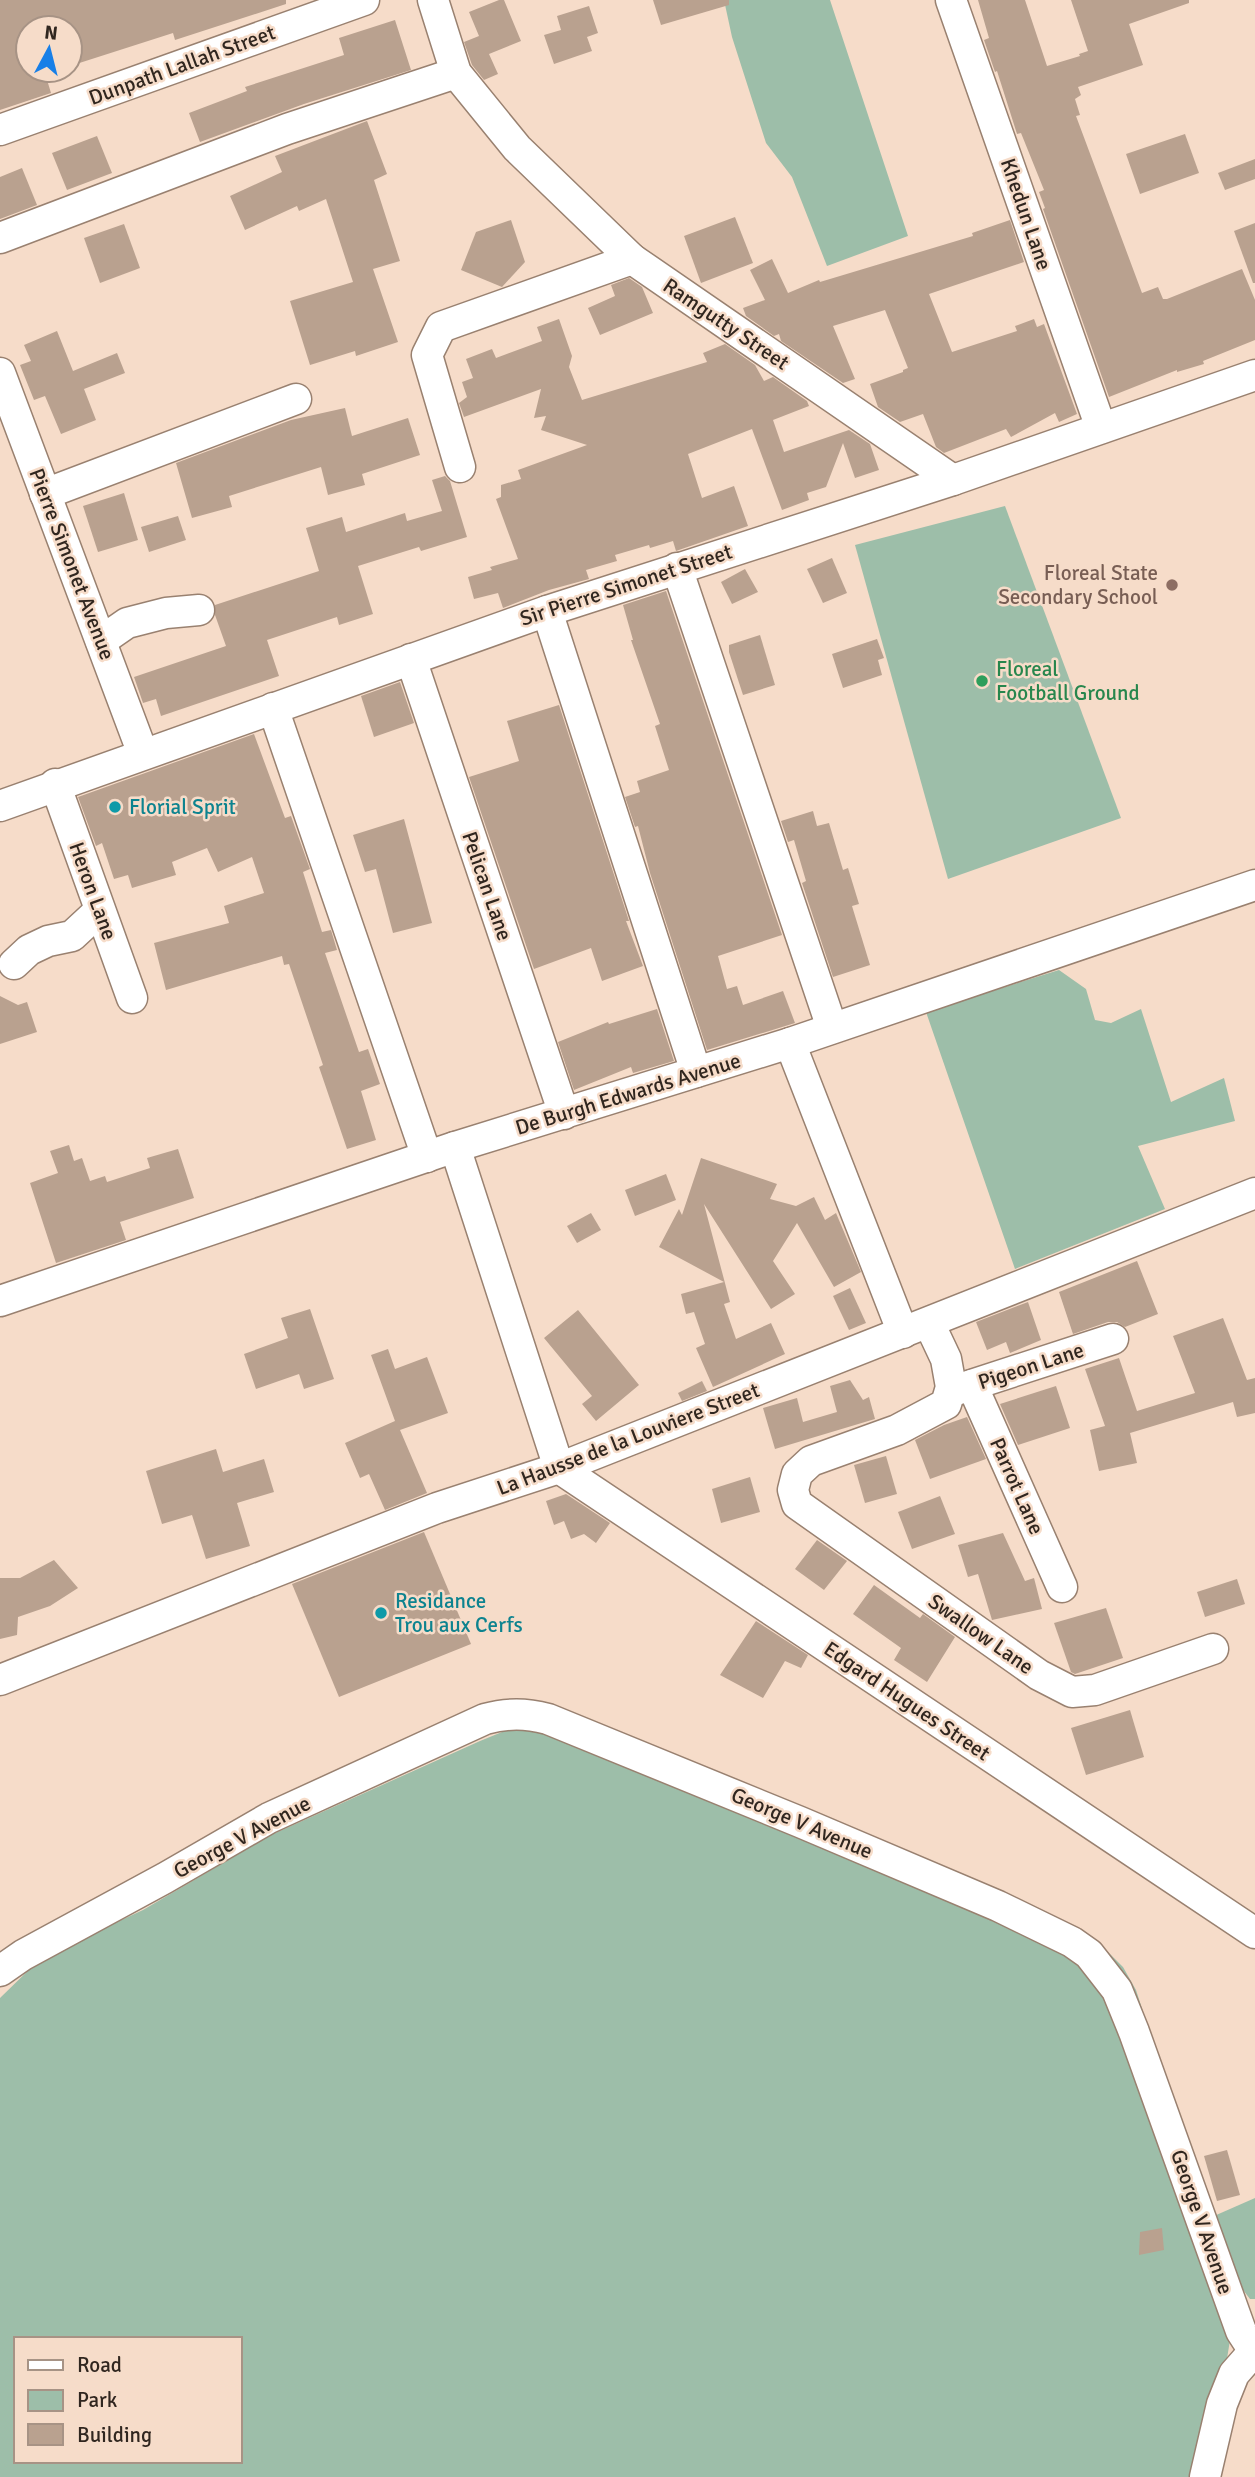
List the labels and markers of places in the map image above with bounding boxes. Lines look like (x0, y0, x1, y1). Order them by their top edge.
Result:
place label: Floreal State Secondary School (998, 560, 1158, 610)
marker: Floreal State Secondary School (1164, 577, 1180, 593)
place label: Floreal Football Ground (996, 656, 1140, 706)
marker: Floreal Football Ground (974, 673, 990, 689)
place label: Florial Sprit (129, 794, 236, 820)
marker: Florial Sprit (107, 799, 123, 815)
place label: Residance Trou aux Cerfs (395, 1588, 523, 1638)
marker: Residance Trou aux Cerfs (373, 1605, 389, 1621)

